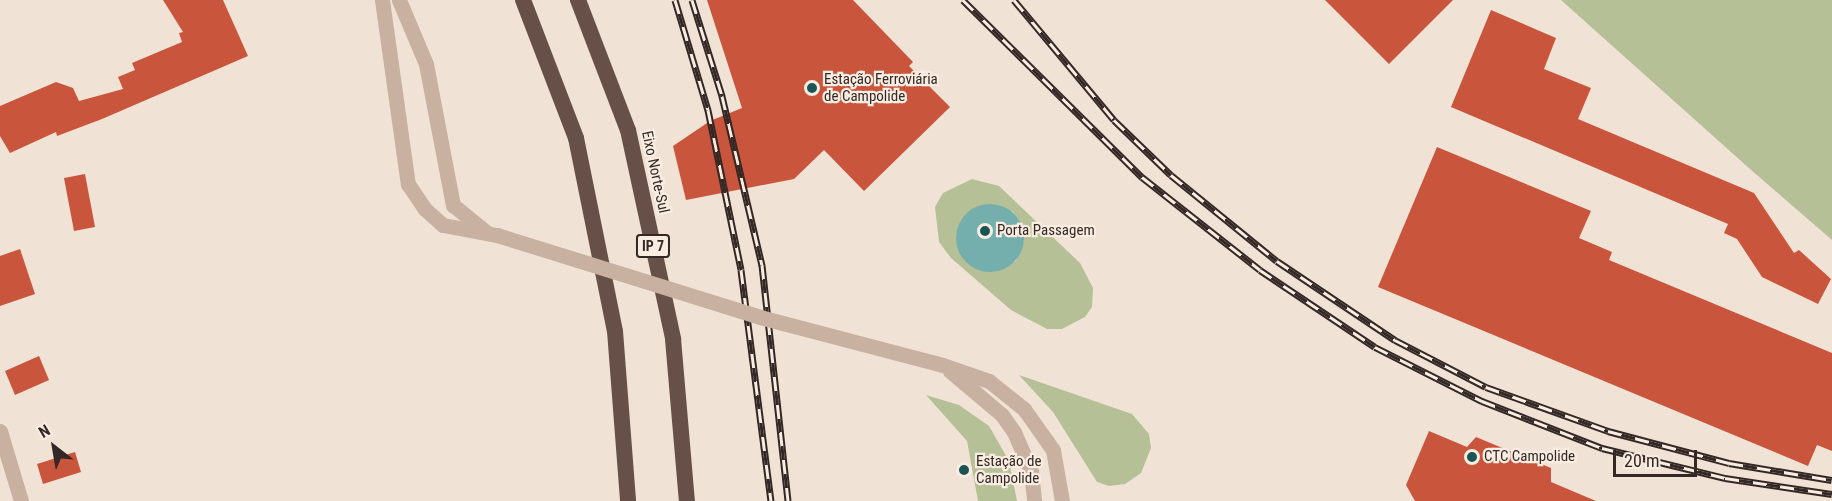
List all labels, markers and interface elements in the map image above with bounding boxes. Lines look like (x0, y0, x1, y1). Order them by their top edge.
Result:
place label: Estação Ferroviária de Campolide (824, 70, 938, 105)
marker: Estação Ferroviária de Campolide (805, 81, 819, 95)
street label: Eixo Norte-Sul (637, 129, 673, 215)
place label: Porta Passagem (997, 222, 1095, 240)
marker: Porta Passagem (978, 224, 992, 238)
road number: IP 7 (635, 235, 671, 257)
north arrow (24, 417, 84, 477)
text: N (35, 420, 54, 442)
scale bar (1616, 438, 1700, 476)
place label: CTC Campolide (1484, 448, 1575, 466)
marker: CTC Campolide (1465, 450, 1479, 464)
text: 20 m (1624, 450, 1659, 471)
place label: Estação de Campolide (976, 452, 1041, 487)
marker: Estação de Campolide (957, 463, 971, 477)

